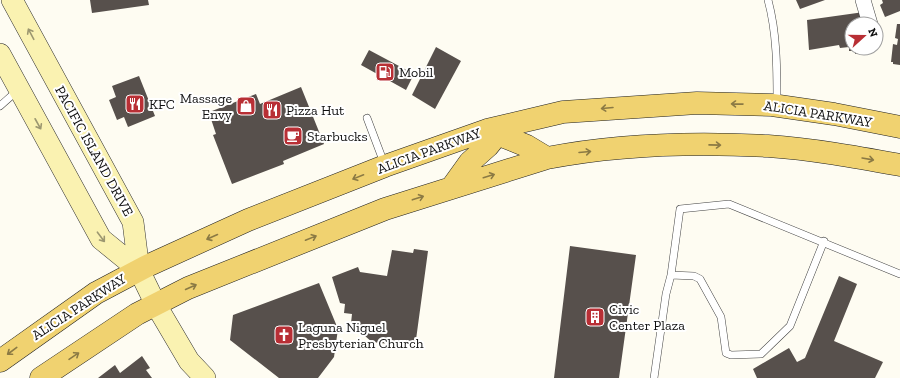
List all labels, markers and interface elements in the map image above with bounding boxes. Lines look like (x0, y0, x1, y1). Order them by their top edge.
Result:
north arrow (844, 16, 884, 56)
text: N (865, 26, 881, 39)
one-way arrow (26, 29, 34, 41)
fuel station icon: Mobil (374, 61, 396, 83)
place label: Mobil (399, 64, 434, 81)
street label: PACIFIC ISLAND DRIVE (51, 83, 137, 219)
place label: Massage Envy (180, 90, 233, 123)
restaurant icon: KFC (124, 93, 146, 115)
shop icon: Massage Envy (235, 95, 257, 117)
place label: KFC (149, 96, 175, 113)
street label: ALICIA PARKWAY (763, 97, 874, 131)
restaurant icon: Pizza Hut (261, 99, 283, 121)
one-way arrow (731, 100, 744, 108)
place label: Pizza Hut (286, 102, 345, 119)
one-way arrow (601, 104, 614, 112)
one-way arrow (34, 117, 42, 129)
street label: ALICIA PARKWAY (375, 124, 484, 178)
cafe icon: Starbucks (282, 125, 304, 147)
place label: Starbucks (307, 128, 368, 145)
one-way arrow (708, 141, 721, 149)
one-way arrow (578, 148, 591, 155)
one-way arrow (861, 155, 874, 163)
one-way arrow (483, 172, 496, 179)
one-way arrow (353, 173, 365, 181)
one-way arrow (412, 194, 425, 201)
one-way arrow (97, 231, 106, 242)
one-way arrow (207, 233, 219, 241)
one-way arrow (305, 234, 317, 242)
street label: ALICIA PARKWAY (29, 270, 130, 344)
one-way arrow (184, 283, 196, 290)
place label: Civic Center Plaza (609, 301, 685, 334)
building icon: Civic Center Plaza (584, 306, 606, 328)
place label: Laguna Niguel Presbyterian Church (298, 319, 424, 352)
church icon: Laguna Niguel Presbyterian Church (273, 324, 295, 346)
one-way arrow (6, 347, 17, 356)
one-way arrow (68, 352, 79, 360)

